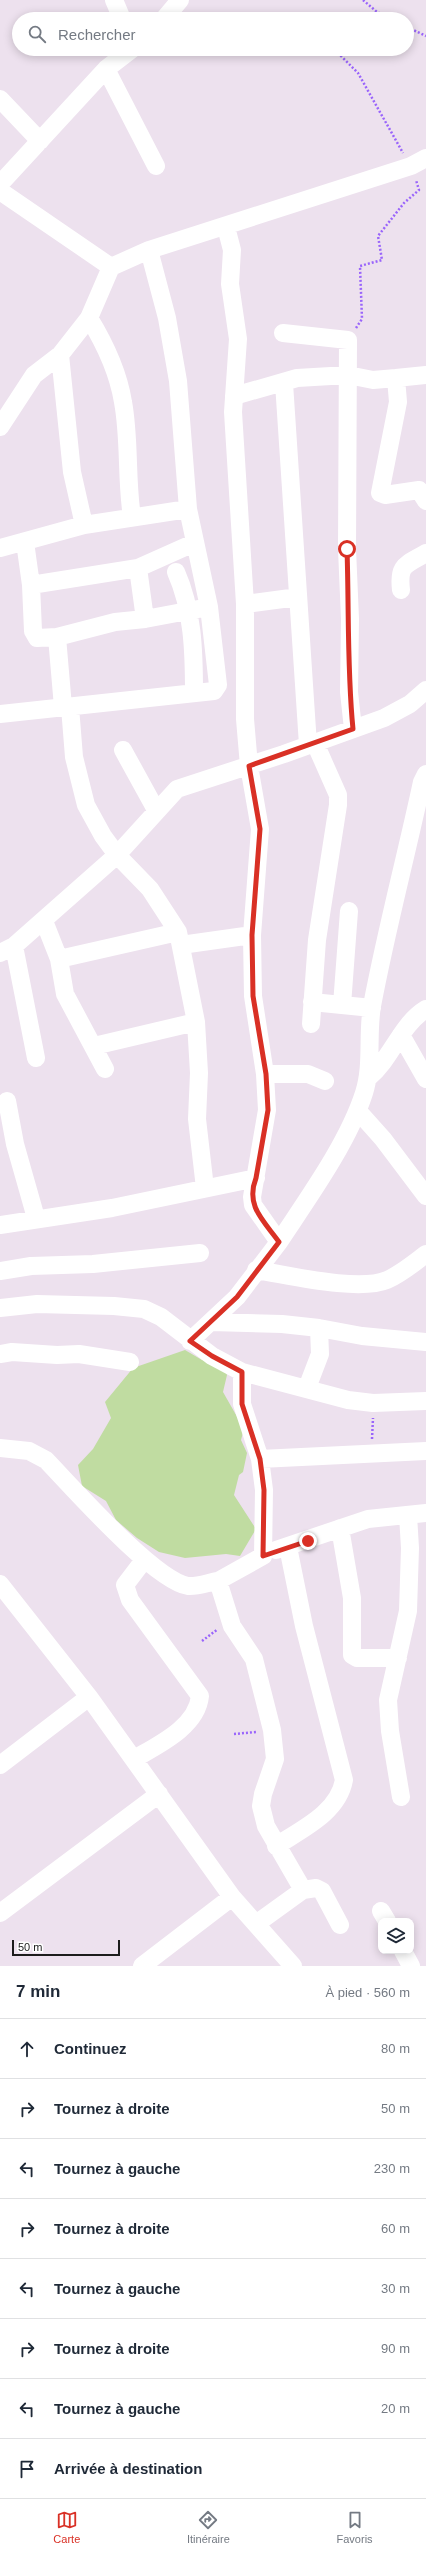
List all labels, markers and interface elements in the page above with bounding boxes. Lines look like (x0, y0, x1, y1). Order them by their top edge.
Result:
search box (12, 12, 414, 56)
icon: search (26, 23, 48, 45)
text: Rechercher (58, 26, 136, 43)
route start (338, 540, 356, 558)
route end (299, 1532, 317, 1550)
map controls (378, 1918, 414, 1954)
button: layers (378, 1918, 414, 1954)
scale bar (12, 1938, 120, 1957)
text: 50 m (18, 1941, 42, 1953)
text: 7 min (16, 1982, 60, 2001)
text: À pied · 560 m (325, 1985, 410, 2000)
icon: ahead (16, 2038, 38, 2060)
text: Continuez (54, 2040, 127, 2057)
text: 80 m (381, 2041, 410, 2056)
icon: right (16, 2098, 38, 2120)
text: Tournez à droite (54, 2100, 170, 2117)
text: 50 m (381, 2101, 410, 2116)
icon: left (16, 2158, 38, 2180)
text: Tournez à gauche (54, 2160, 180, 2177)
text: 230 m (374, 2161, 410, 2176)
icon: right (16, 2218, 38, 2240)
text: Tournez à droite (54, 2220, 170, 2237)
text: 60 m (381, 2221, 410, 2236)
icon: left (16, 2278, 38, 2300)
text: Tournez à gauche (54, 2280, 180, 2297)
text: 30 m (381, 2281, 410, 2296)
icon: right (16, 2338, 38, 2360)
text: Tournez à droite (54, 2340, 170, 2357)
text: 90 m (381, 2341, 410, 2356)
icon: left (16, 2398, 38, 2420)
text: Tournez à gauche (54, 2400, 180, 2417)
text: 20 m (381, 2401, 410, 2416)
icon: arrive (16, 2458, 38, 2480)
text: Arrivée à destination (54, 2460, 202, 2477)
tab: Carte (53, 2509, 80, 2545)
tab: Itinéraire (187, 2509, 230, 2545)
tab: Favoris (337, 2509, 373, 2545)

